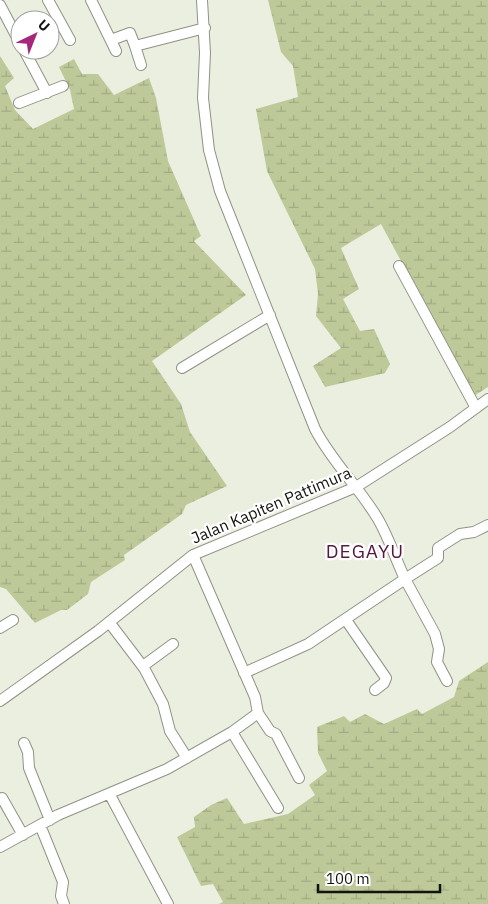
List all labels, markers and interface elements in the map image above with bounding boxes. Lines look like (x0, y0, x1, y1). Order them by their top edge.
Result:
north arrow (10, 10, 60, 60)
text: U (34, 16, 54, 35)
street label: Jalan Kapiten Pattimura (188, 462, 354, 548)
district label: DEGAYU (326, 539, 404, 563)
scale bar (318, 862, 440, 894)
text: 100 m (326, 869, 370, 888)

